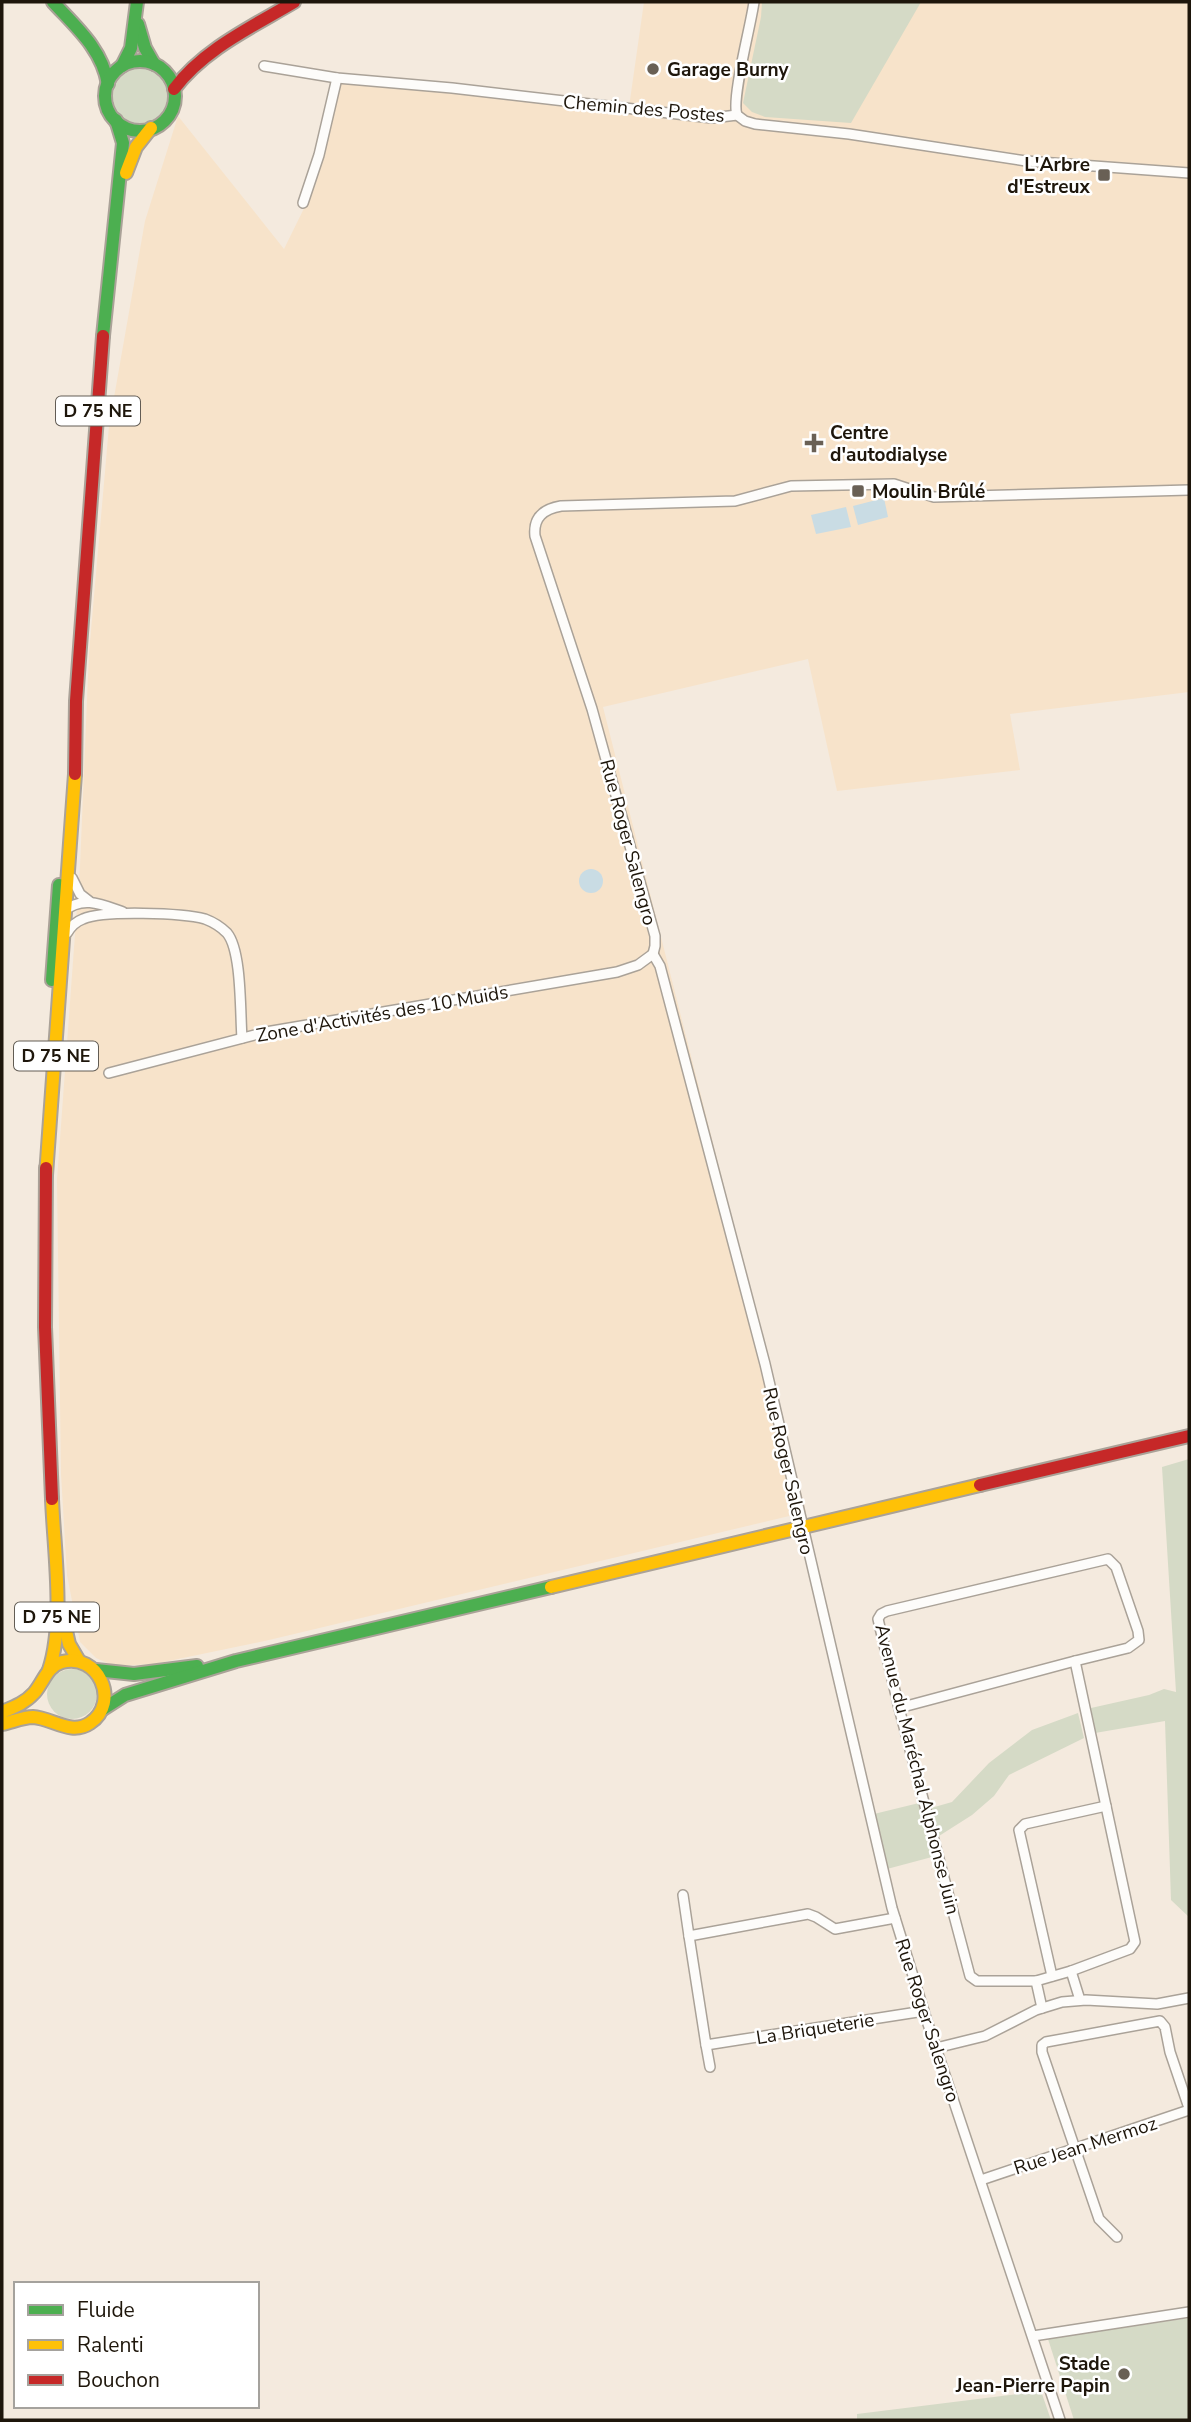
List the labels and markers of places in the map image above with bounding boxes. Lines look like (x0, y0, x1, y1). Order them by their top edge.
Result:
place label: Garage Burny (667, 57, 790, 83)
marker: Garage Burny (645, 61, 661, 77)
place label: L'Arbre d'Estreux (1007, 152, 1091, 200)
marker: L'Arbre d'Estreux (1096, 167, 1112, 183)
place label: Centre d'autodialyse (830, 420, 947, 468)
marker: Centre d'autodialyse (804, 433, 824, 453)
place label: Moulin Brûlé (872, 479, 985, 505)
marker: Moulin Brûlé (850, 483, 866, 499)
place label: Stade Jean-Pierre Papin (955, 2351, 1110, 2399)
marker: Stade Jean-Pierre Papin (1116, 2366, 1132, 2382)

